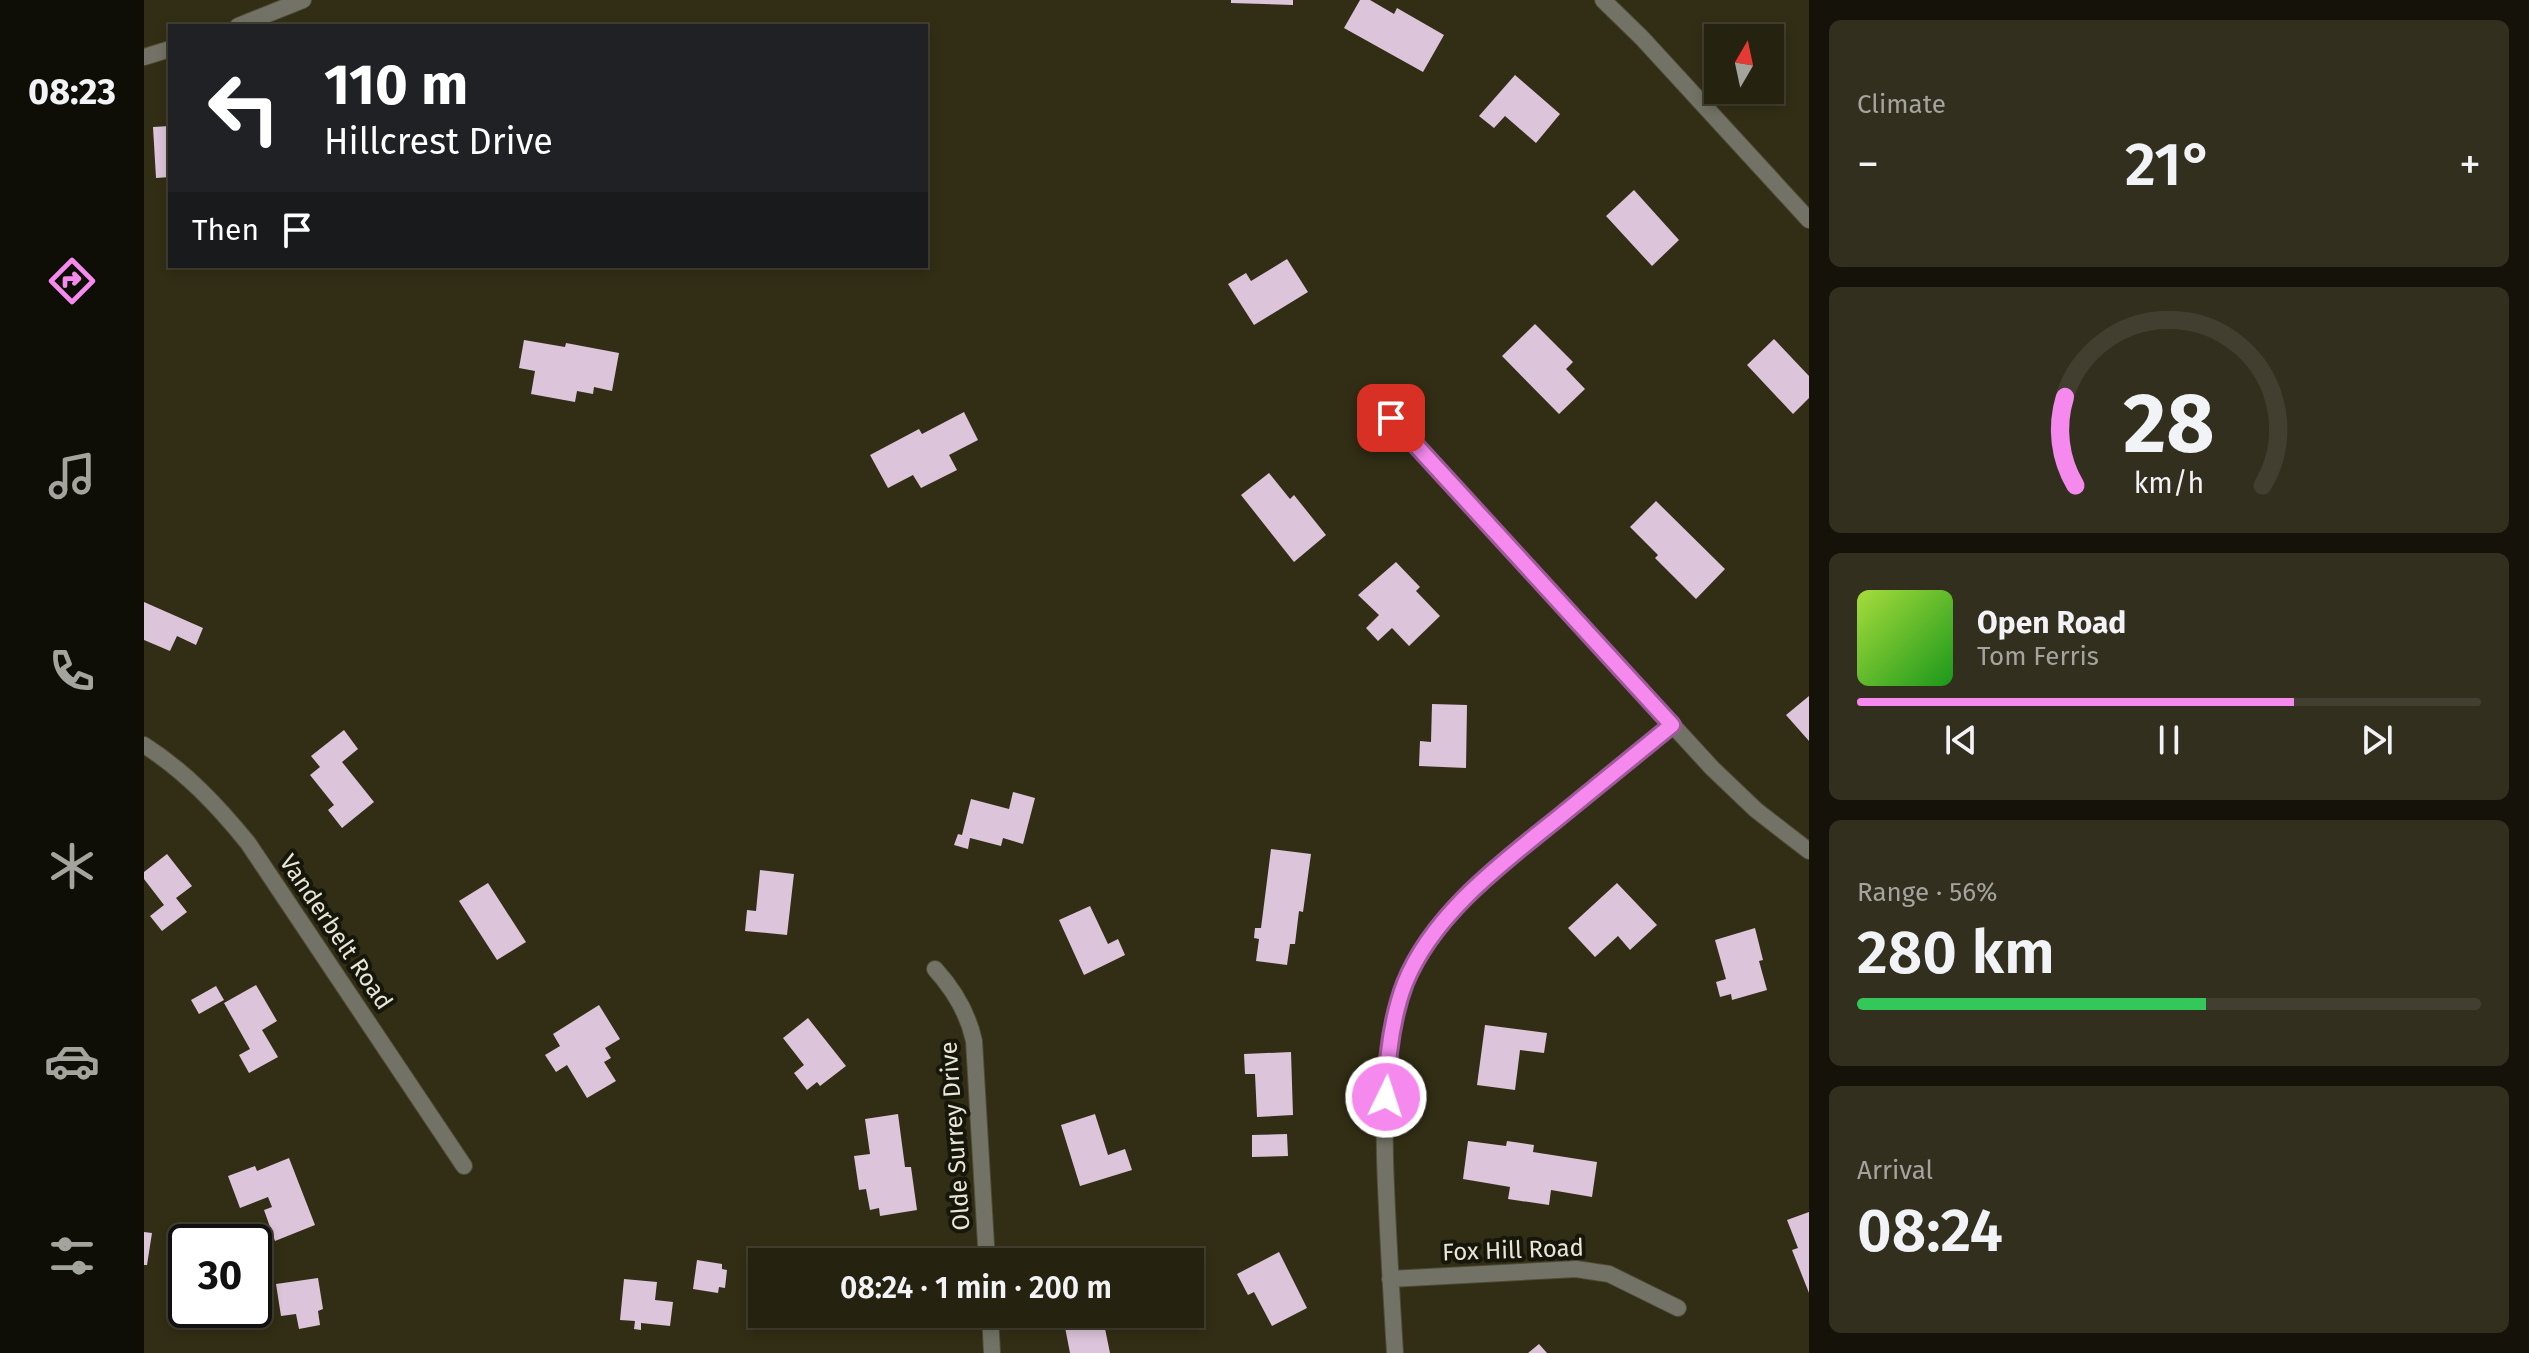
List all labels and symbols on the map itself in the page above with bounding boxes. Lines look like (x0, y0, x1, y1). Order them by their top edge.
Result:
north arrow (1704, 24, 1784, 104)
pin (1357, 384, 1425, 452)
street label: Vanderbelt Road (274, 849, 398, 1015)
street label: Olde Surrey Drive (934, 1040, 976, 1232)
position arrow (1344, 1055, 1428, 1139)
speed limit sign: 30 (168, 1224, 272, 1328)
street label: Fox Hill Road (1442, 1234, 1584, 1266)

